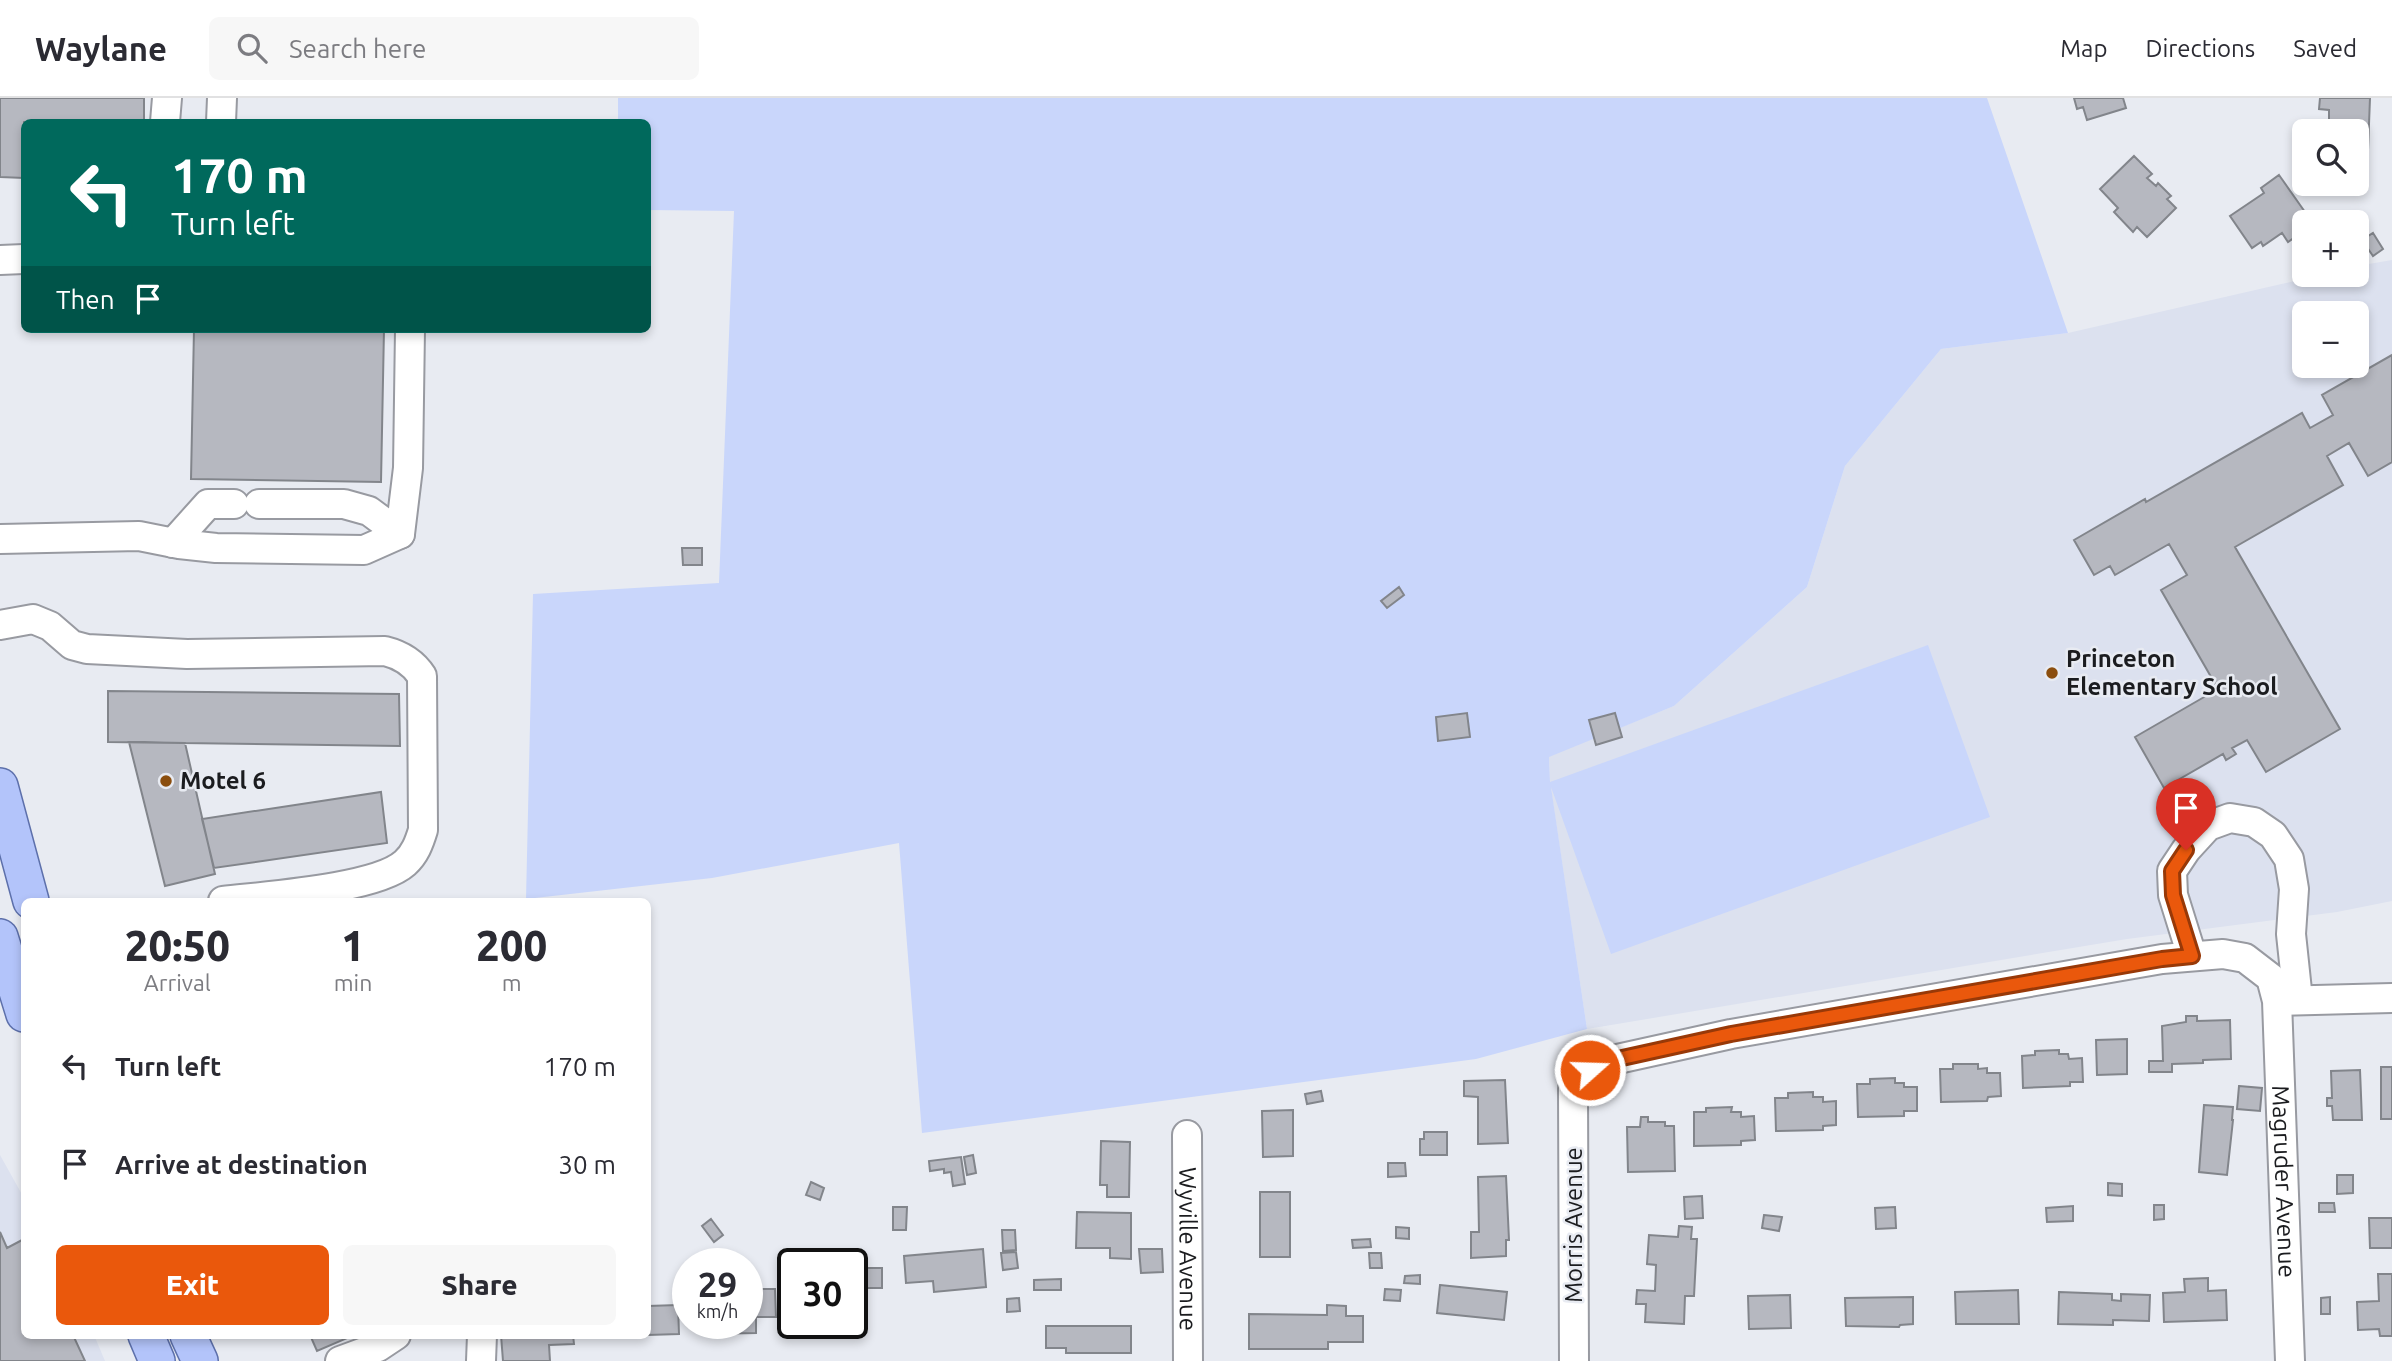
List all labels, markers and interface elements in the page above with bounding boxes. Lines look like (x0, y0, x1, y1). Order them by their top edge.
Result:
search box (209, 17, 699, 80)
icon: search (233, 29, 271, 67)
text: Waylane (35, 30, 167, 67)
text: Search here (289, 34, 426, 63)
text: Map (2060, 35, 2107, 62)
text: Directions (2145, 35, 2255, 62)
text: Saved (2293, 35, 2357, 62)
map controls (2292, 119, 2369, 378)
button: search (2292, 119, 2369, 196)
icon: left (56, 147, 147, 238)
text: 170 m (171, 147, 308, 202)
text: Turn left (171, 205, 295, 241)
button: + (2292, 210, 2369, 287)
icon: arrive (129, 280, 167, 318)
text: Then (56, 285, 115, 314)
button: − (2292, 301, 2369, 378)
place label: Princeton Elementary School (2066, 645, 2278, 700)
marker: Princeton Elementary School (2044, 665, 2060, 681)
place label: Motel 6 (180, 767, 266, 794)
marker: Motel 6 (158, 773, 174, 789)
pin (2156, 778, 2216, 850)
icon: arrive (2167, 789, 2205, 827)
text: 20:50 (125, 922, 230, 969)
text: 1 (341, 922, 365, 969)
text: 200 (476, 922, 547, 969)
text: Arrival (144, 970, 211, 995)
text: min (334, 970, 372, 995)
text: m (502, 970, 522, 995)
position arrow (1553, 1033, 1627, 1107)
icon: left (56, 1047, 94, 1085)
text: Turn left (115, 1052, 221, 1081)
text: 170 m (544, 1052, 616, 1081)
street label: Magruder Avenue (2267, 1085, 2301, 1278)
icon: arrive (56, 1145, 94, 1183)
street label: Morris Avenue (1560, 1147, 1587, 1303)
text: Arrive at destination (115, 1150, 368, 1179)
text: 30 m (558, 1150, 616, 1179)
street label: Wyville Avenue (1174, 1167, 1202, 1331)
button: Exit (56, 1245, 329, 1325)
button: Share (343, 1245, 616, 1325)
speed limit sign: 30 (777, 1248, 868, 1339)
text: 29 (698, 1264, 737, 1304)
text: km/h (697, 1301, 738, 1321)

